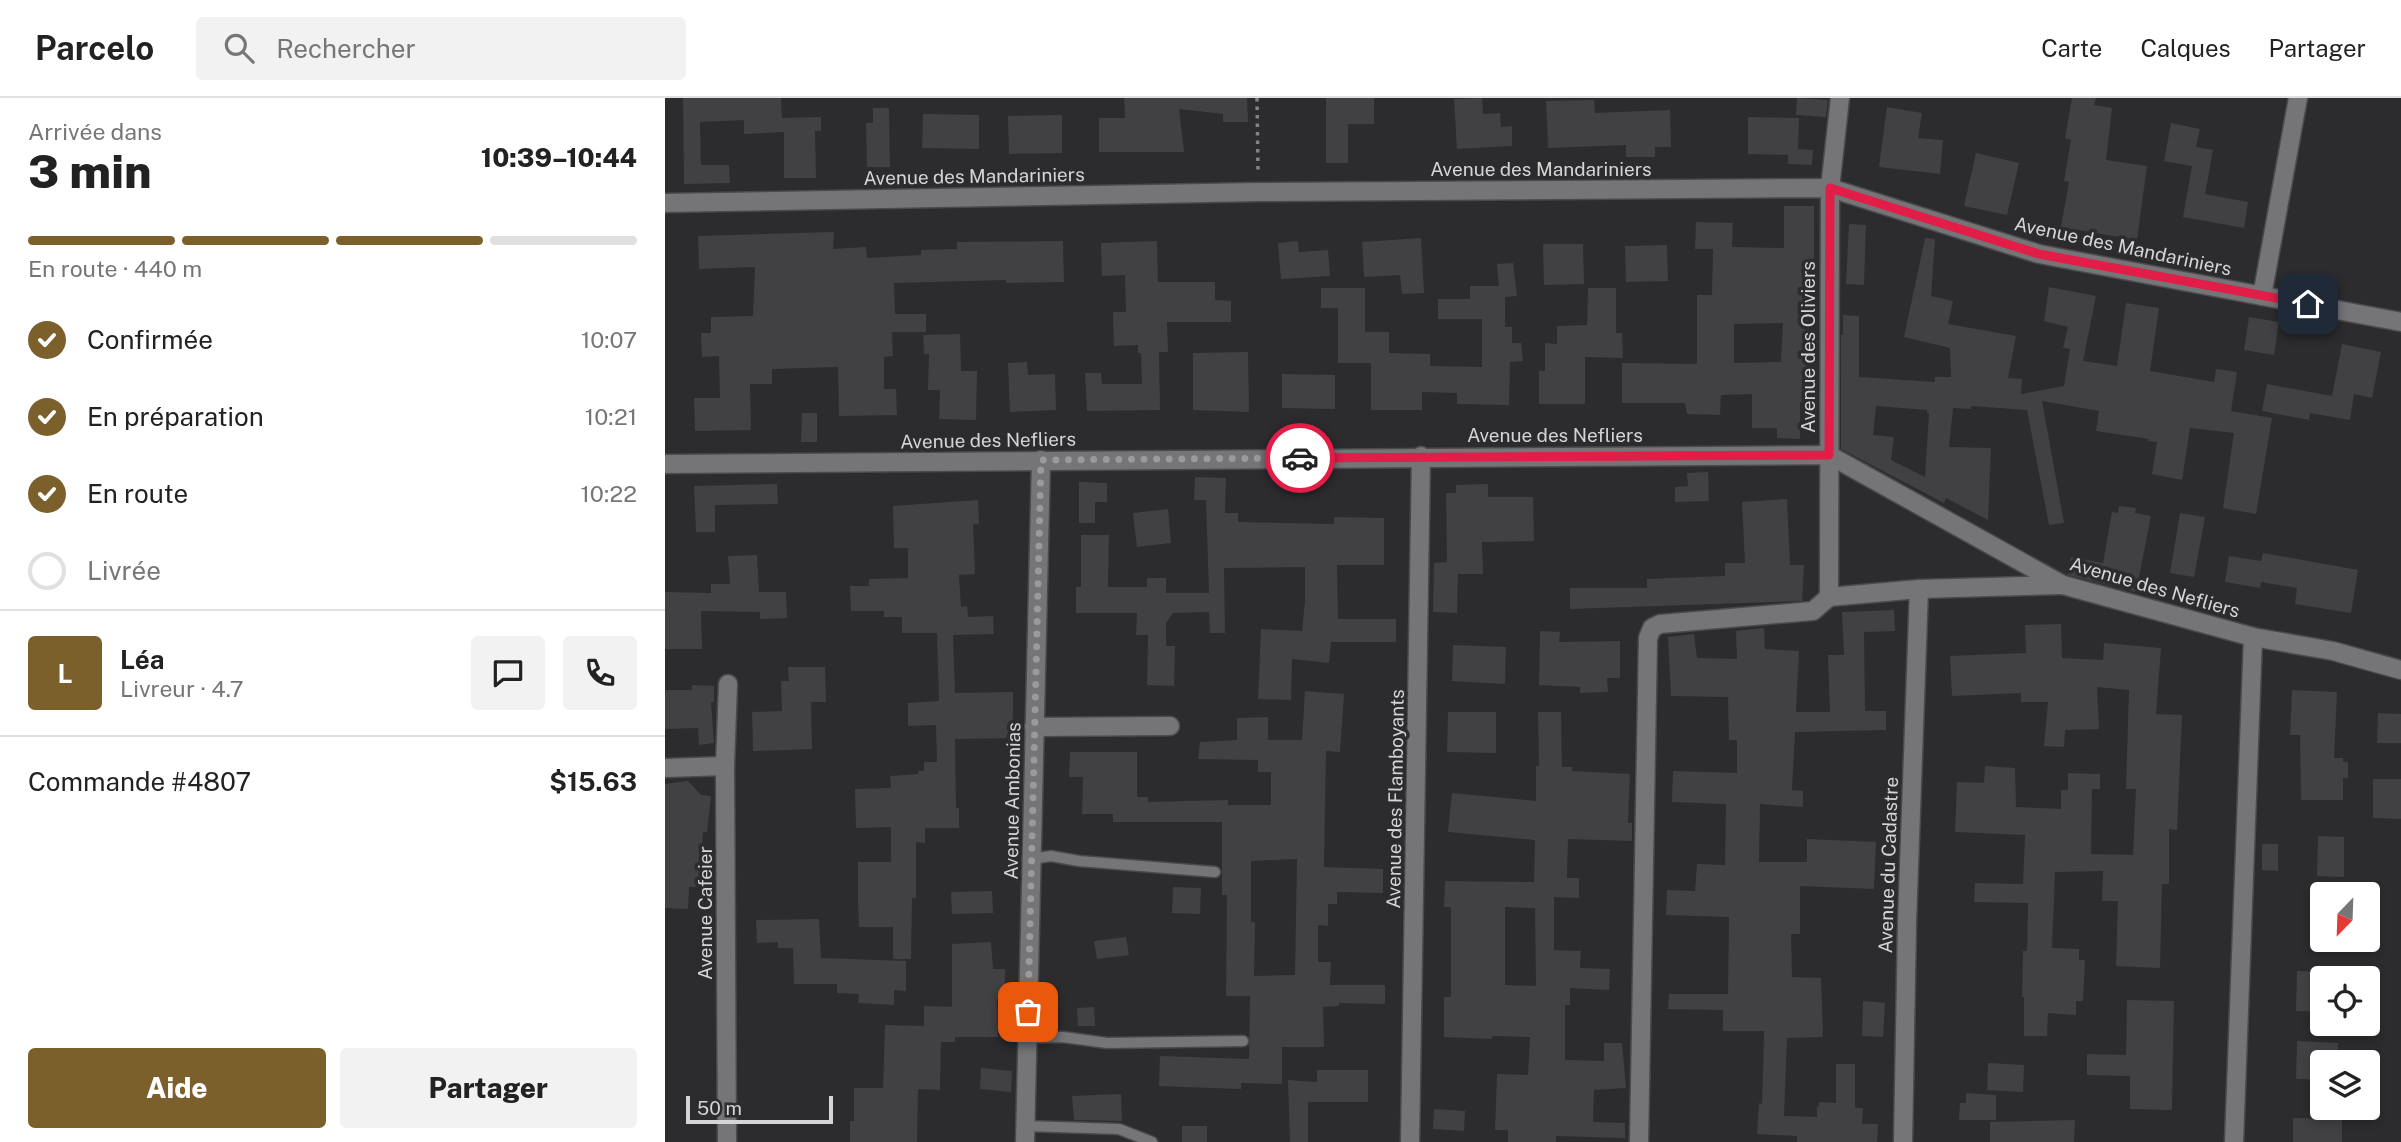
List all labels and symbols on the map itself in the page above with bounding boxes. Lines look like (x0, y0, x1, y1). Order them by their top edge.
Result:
street label: Avenue des Mandariniers (1430, 158, 1652, 180)
street label: Avenue des Mandariniers (863, 163, 1085, 189)
street label: Avenue des Mandariniers (2012, 212, 2234, 280)
street label: Avenue des Oliviers (1797, 261, 1819, 433)
pin (2278, 274, 2338, 334)
courier (1265, 423, 1335, 493)
street label: Avenue des Nefliers (1467, 424, 1643, 446)
street label: Avenue des Nefliers (900, 427, 1076, 453)
street label: Avenue des Nefliers (2067, 552, 2243, 622)
street label: Avenue des Flamboyants (1382, 689, 1408, 909)
street label: Avenue Ambonias (1000, 722, 1024, 880)
street label: Avenue du Cadastre (1874, 776, 1902, 954)
street label: Avenue Cafeier (694, 846, 716, 980)
north arrow (2310, 882, 2380, 952)
pin (998, 982, 1058, 1042)
scale bar (686, 1093, 833, 1125)

